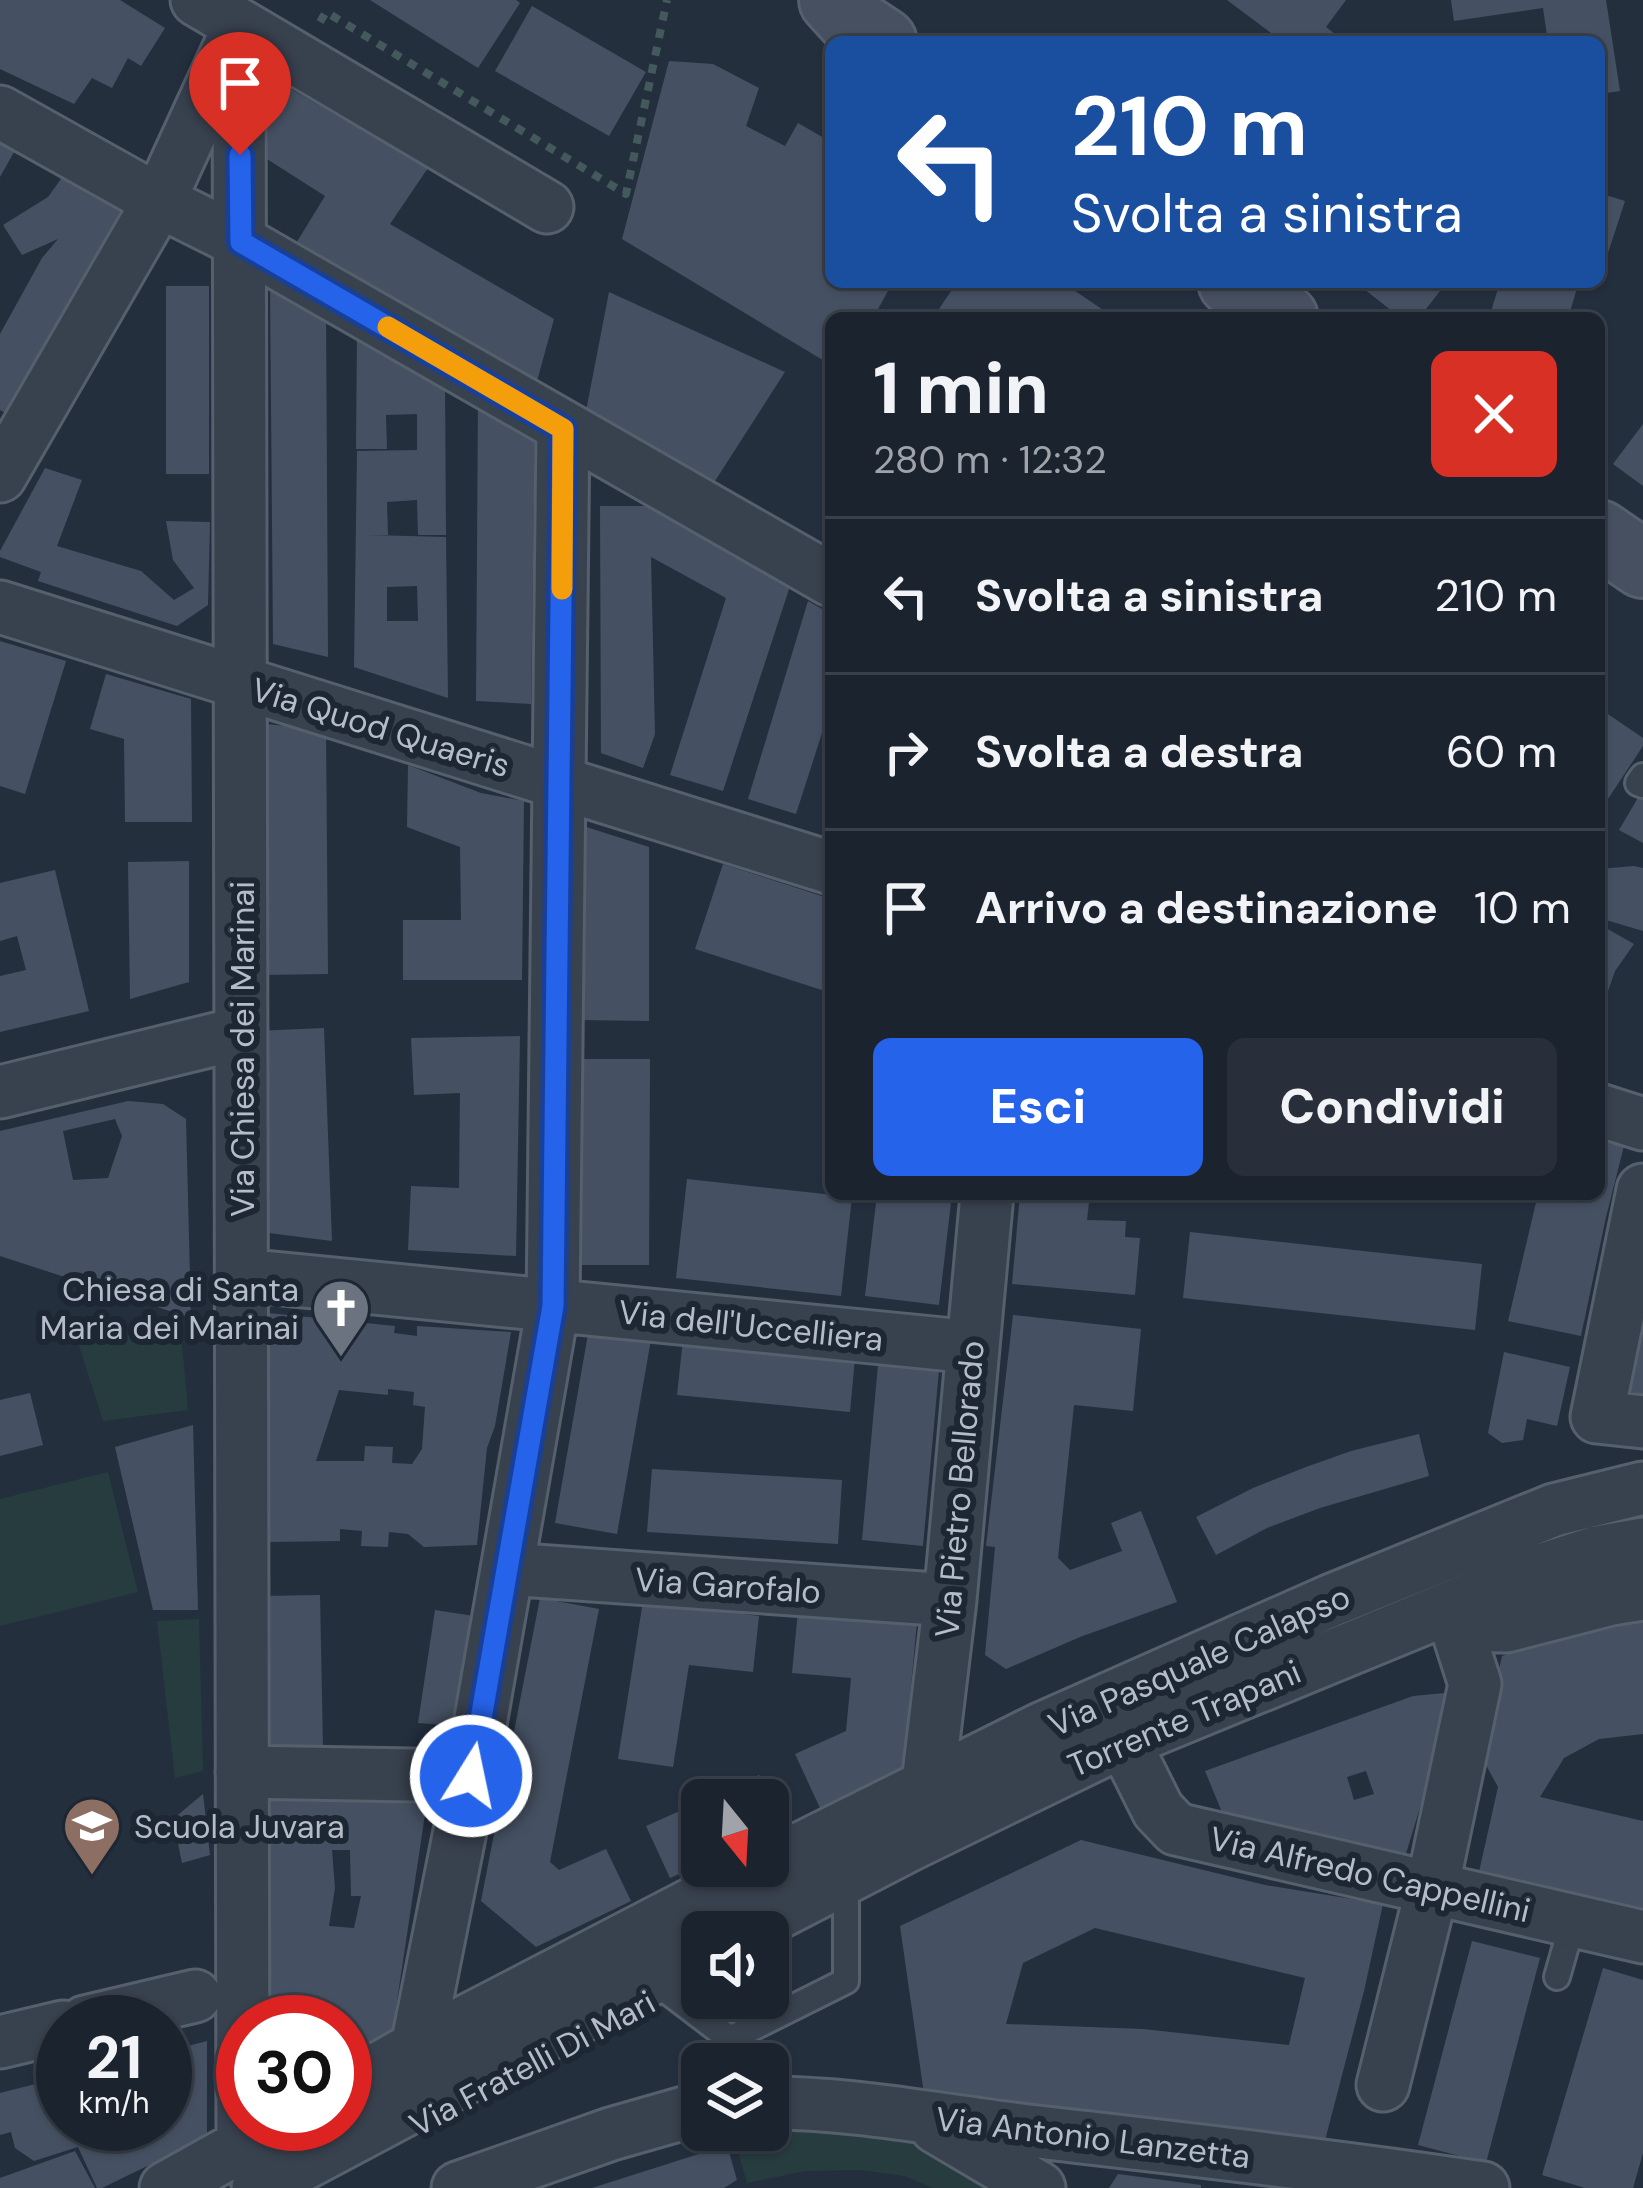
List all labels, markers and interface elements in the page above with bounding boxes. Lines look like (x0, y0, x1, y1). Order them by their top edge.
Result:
pin (189, 32, 291, 155)
icon: arrive (207, 50, 273, 116)
text: 210 m (1071, 72, 1308, 181)
icon: left (873, 84, 1029, 240)
text: Svolta a sinistra (1071, 178, 1463, 249)
text: 1 min (873, 342, 1049, 435)
button: close (1431, 351, 1557, 477)
text: 280 m · 12:32 (873, 434, 1107, 485)
icon: left (873, 563, 939, 629)
text: Svolta a sinistra (975, 566, 1323, 625)
text: 210 m (1434, 566, 1557, 625)
street label: Via Quod Quaeris (246, 668, 515, 787)
icon: right (873, 719, 939, 785)
text: Svolta a destra (975, 722, 1304, 781)
text: 60 m (1446, 722, 1557, 781)
icon: arrive (873, 875, 939, 941)
text: Arrivo a destinazione (975, 878, 1438, 937)
text: 10 m (1474, 878, 1571, 937)
street label: Via Chiesa dei Marinai (221, 881, 264, 1217)
button: Esci (873, 1038, 1203, 1176)
button: Condividi (1227, 1038, 1557, 1176)
place label: Chiesa di Santa Maria dei Marinai (40, 1268, 299, 1349)
church icon: Chiesa di Santa Maria dei Marinai (310, 1277, 372, 1359)
street label: Via dell'Uccelliera (617, 1290, 885, 1361)
street label: Via Pietro Bellorado (925, 1339, 994, 1639)
street label: Via Garofalo (634, 1558, 822, 1613)
street label: Via Pasquale Calapso (1042, 1575, 1357, 1746)
street label: Torrente Trapani (1061, 1650, 1307, 1787)
position arrow (408, 1713, 534, 1839)
north arrow (681, 1779, 789, 1887)
map controls (681, 1779, 789, 2151)
school or university icon: Scuola Juvara (61, 1795, 123, 1877)
place label: Scuola Juvara (134, 1805, 345, 1848)
street label: Via Alfredo Cappellini (1205, 1817, 1534, 1932)
button: sound (681, 1911, 789, 2019)
street label: Via Fratelli Di Mari (402, 1981, 662, 2146)
speed limit sign: 30 (216, 1995, 372, 2151)
text: 21 (86, 2018, 142, 2097)
button: layers (681, 2043, 789, 2151)
text: km/h (79, 2083, 149, 2122)
street label: Via Antonio Lanzetta (933, 2097, 1253, 2178)

